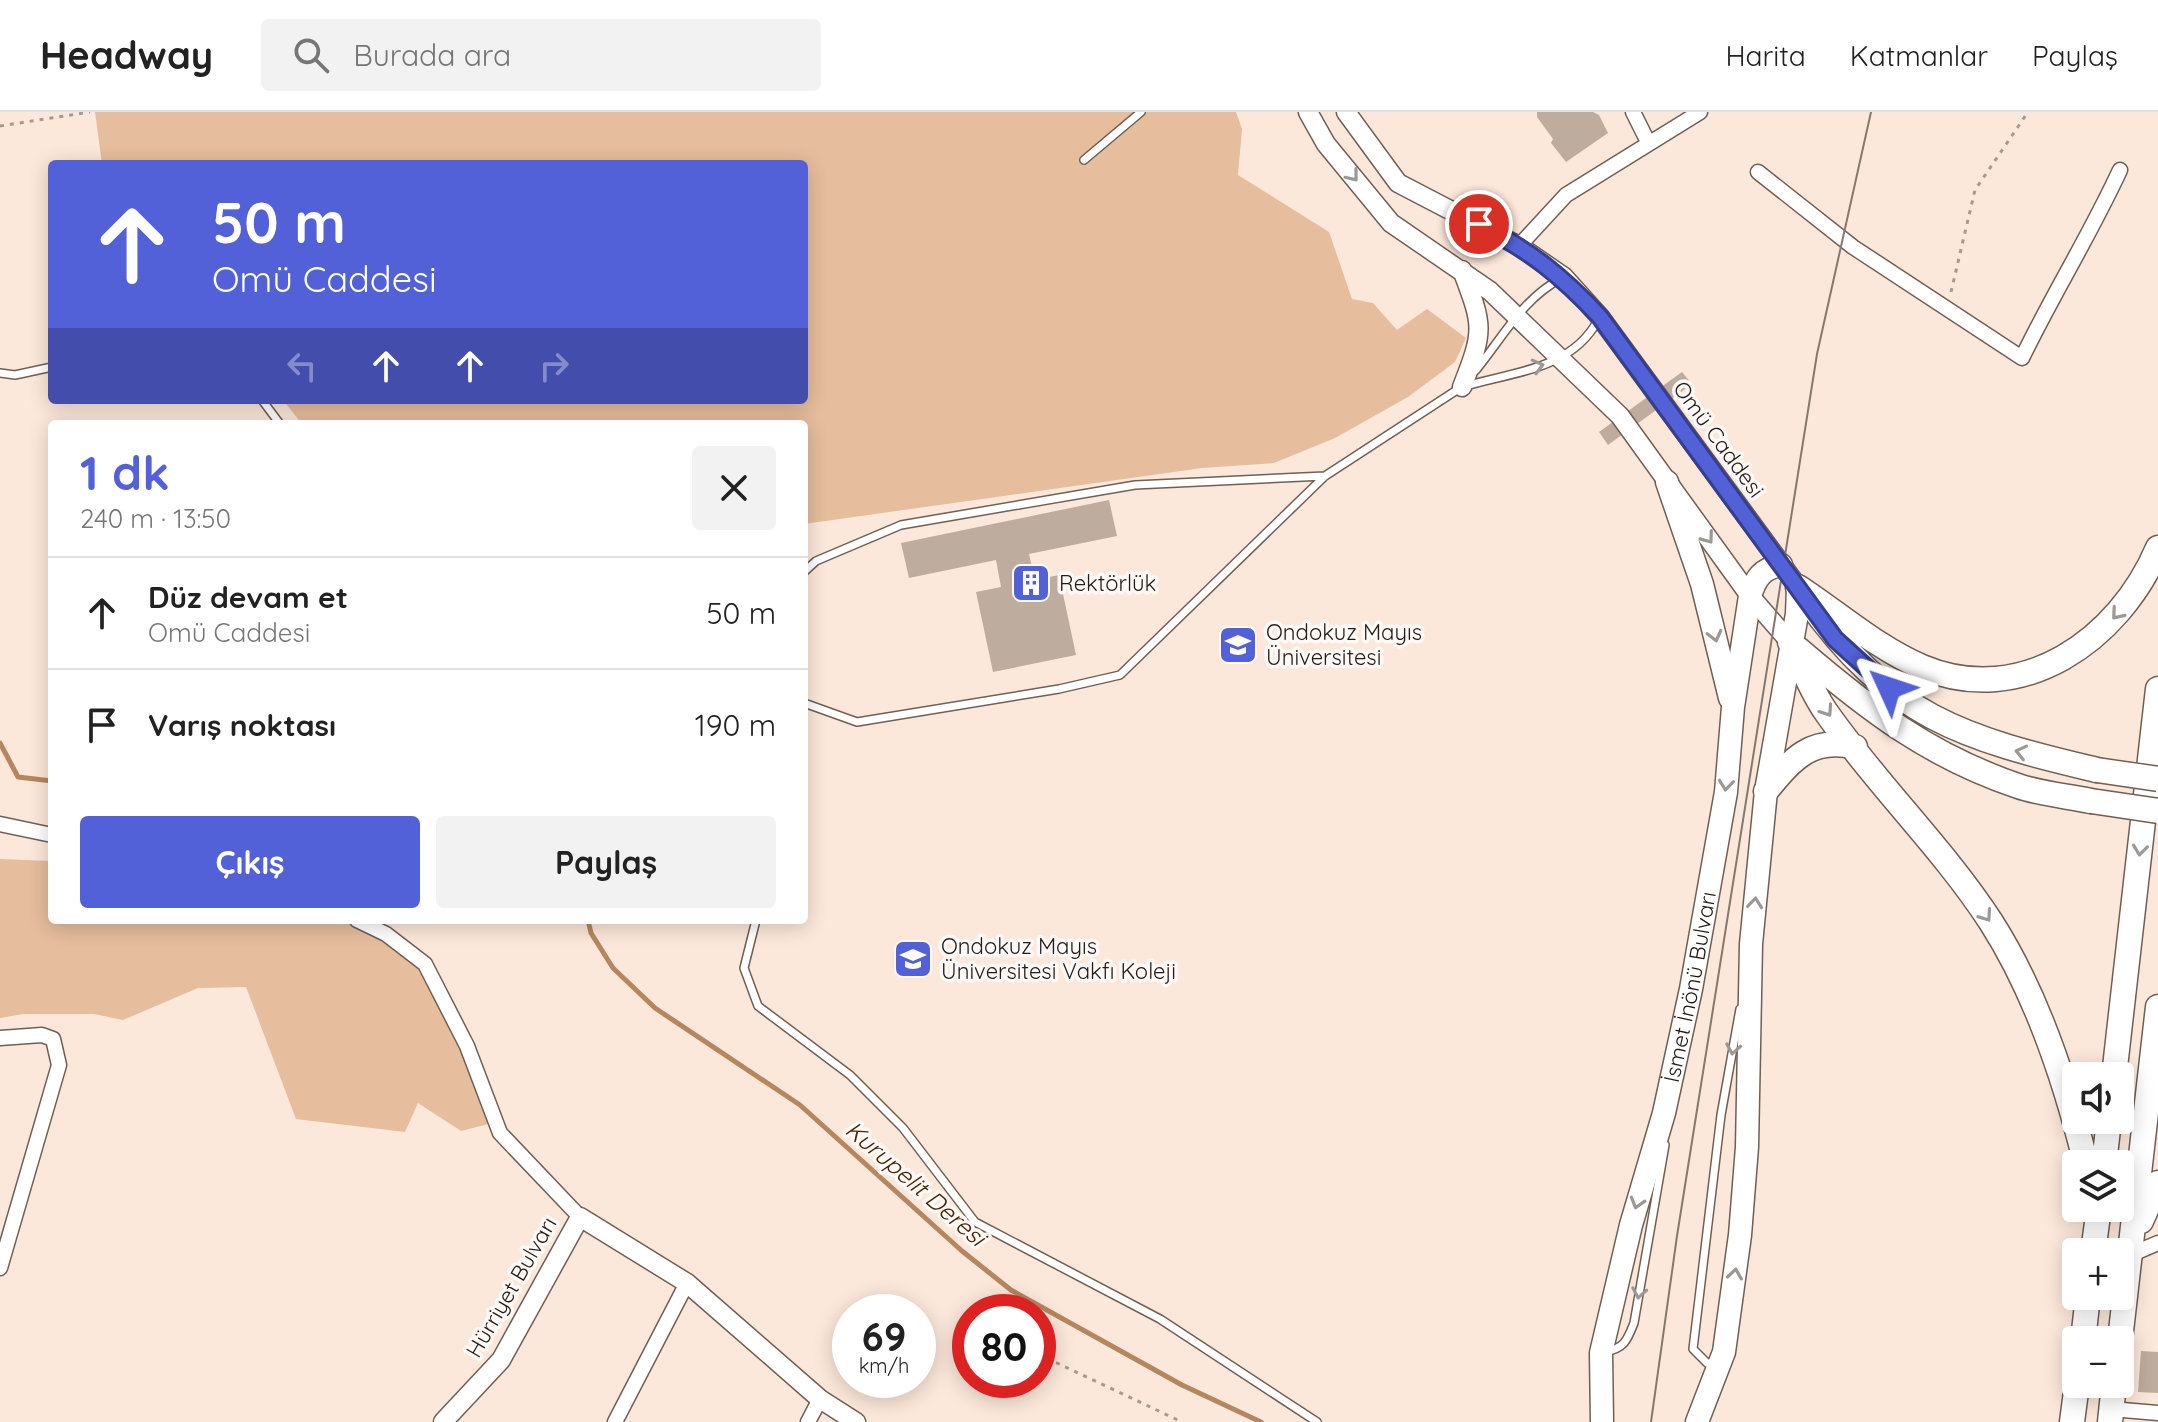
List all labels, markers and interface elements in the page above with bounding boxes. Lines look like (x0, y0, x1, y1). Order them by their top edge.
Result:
search box (261, 19, 821, 91)
text: Headway (40, 31, 213, 79)
icon: search (289, 33, 333, 77)
text: Burada ara (353, 36, 511, 74)
text: Harita (1725, 38, 1806, 73)
text: Katmanlar (1850, 38, 1988, 73)
text: Paylaş (2032, 38, 2118, 73)
one-way arrow (1343, 166, 1358, 181)
text: 50 m (212, 187, 346, 257)
pin (1445, 190, 1513, 258)
icon: ahead (80, 192, 184, 296)
icon: arrive (1457, 202, 1501, 246)
text: Omü Caddesi (212, 256, 437, 301)
icon: left (280, 344, 324, 388)
icon: ahead (364, 344, 408, 388)
icon: ahead (448, 344, 492, 388)
icon: right (532, 344, 576, 388)
one-way arrow (1530, 359, 1544, 375)
street label: Omü Caddesi (1667, 375, 1771, 503)
text: 1 dk (80, 442, 170, 502)
button: close (692, 446, 776, 530)
text: 240 m · 13:50 (80, 502, 231, 535)
one-way arrow (1698, 529, 1713, 543)
building icon: Rektörlük (1010, 562, 1052, 604)
place label: Rektörlük (1059, 569, 1156, 597)
text: Düz devam et (148, 578, 348, 616)
icon: ahead (80, 591, 124, 635)
text: 50 m (706, 594, 776, 632)
one-way arrow (2112, 605, 2127, 619)
text: Omü Caddesi (148, 616, 310, 649)
place label: Ondokuz Mayıs Üniversitesi (1266, 618, 1422, 671)
school or university icon: Ondokuz Mayıs Üniversitesi (1217, 624, 1259, 666)
one-way arrow (1705, 629, 1722, 643)
position arrow (1847, 646, 1931, 730)
one-way arrow (1817, 702, 1832, 716)
icon: arrive (80, 703, 124, 747)
text: Varış noktası (148, 706, 336, 744)
text: 190 m (695, 706, 776, 744)
one-way arrow (2015, 744, 2029, 761)
one-way arrow (1718, 779, 1735, 792)
button: Çıkış (80, 816, 420, 908)
button: Paylaş (436, 816, 776, 908)
one-way arrow (2131, 844, 2148, 857)
street label: İsmet İnönü Bulvarı (1657, 889, 1722, 1085)
one-way arrow (1747, 896, 1764, 909)
one-way arrow (1976, 907, 1991, 921)
place label: Ondokuz Mayıs Üniversitesi Vakfı Koleji (941, 932, 1176, 985)
school or university icon: Ondokuz Mayıs Üniversitesi Vakfı Koleji (892, 938, 934, 980)
one-way arrow (1725, 1042, 1742, 1055)
map controls (2062, 1062, 2134, 1398)
button: sound (2062, 1062, 2134, 1134)
water label: Kurupelit Deresi (840, 1114, 994, 1254)
button: layers (2062, 1150, 2134, 1222)
one-way arrow (1630, 1195, 1646, 1209)
street label: Hürriyet Bulvarı (459, 1212, 563, 1362)
button: + (2062, 1238, 2134, 1310)
one-way arrow (1726, 1267, 1743, 1281)
one-way arrow (1631, 1287, 1648, 1300)
speed limit sign: 80 (952, 1294, 1056, 1398)
text: 69 (862, 1311, 906, 1361)
button: − (2062, 1326, 2134, 1398)
text: km/h (859, 1353, 909, 1378)

